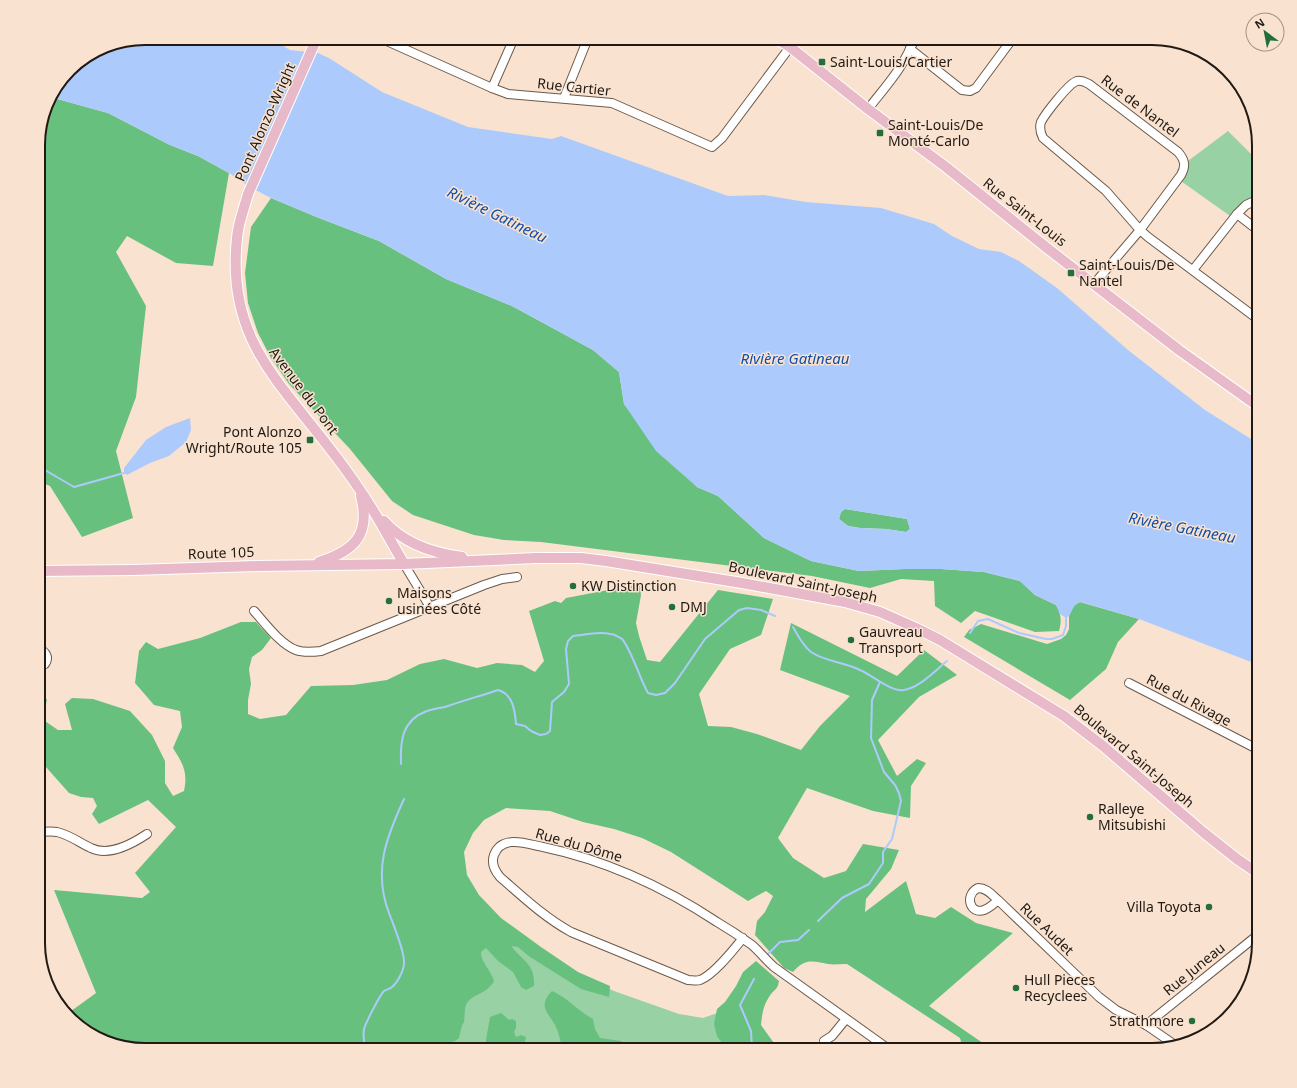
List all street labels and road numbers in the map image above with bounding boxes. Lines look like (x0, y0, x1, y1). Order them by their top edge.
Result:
street label: Pont Alonzo-Wright (230, 59, 299, 184)
street label: Rue de Nantel (1098, 70, 1183, 141)
street label: Rue Cartier (536, 73, 612, 100)
street label: Rue Saint-Louis (980, 173, 1071, 250)
street label: Avenue du Pont (265, 343, 343, 438)
street label: Route 105 (187, 542, 255, 563)
street label: Boulevard Saint-Joseph (727, 556, 879, 607)
street label: Rue du Rivage (1143, 669, 1235, 730)
street label: Boulevard Saint-Joseph (1070, 700, 1199, 812)
street label: Rue du Dôme (534, 823, 625, 866)
street label: Rue Audet (1016, 898, 1078, 959)
street label: Rue Juneau (1159, 938, 1229, 999)

